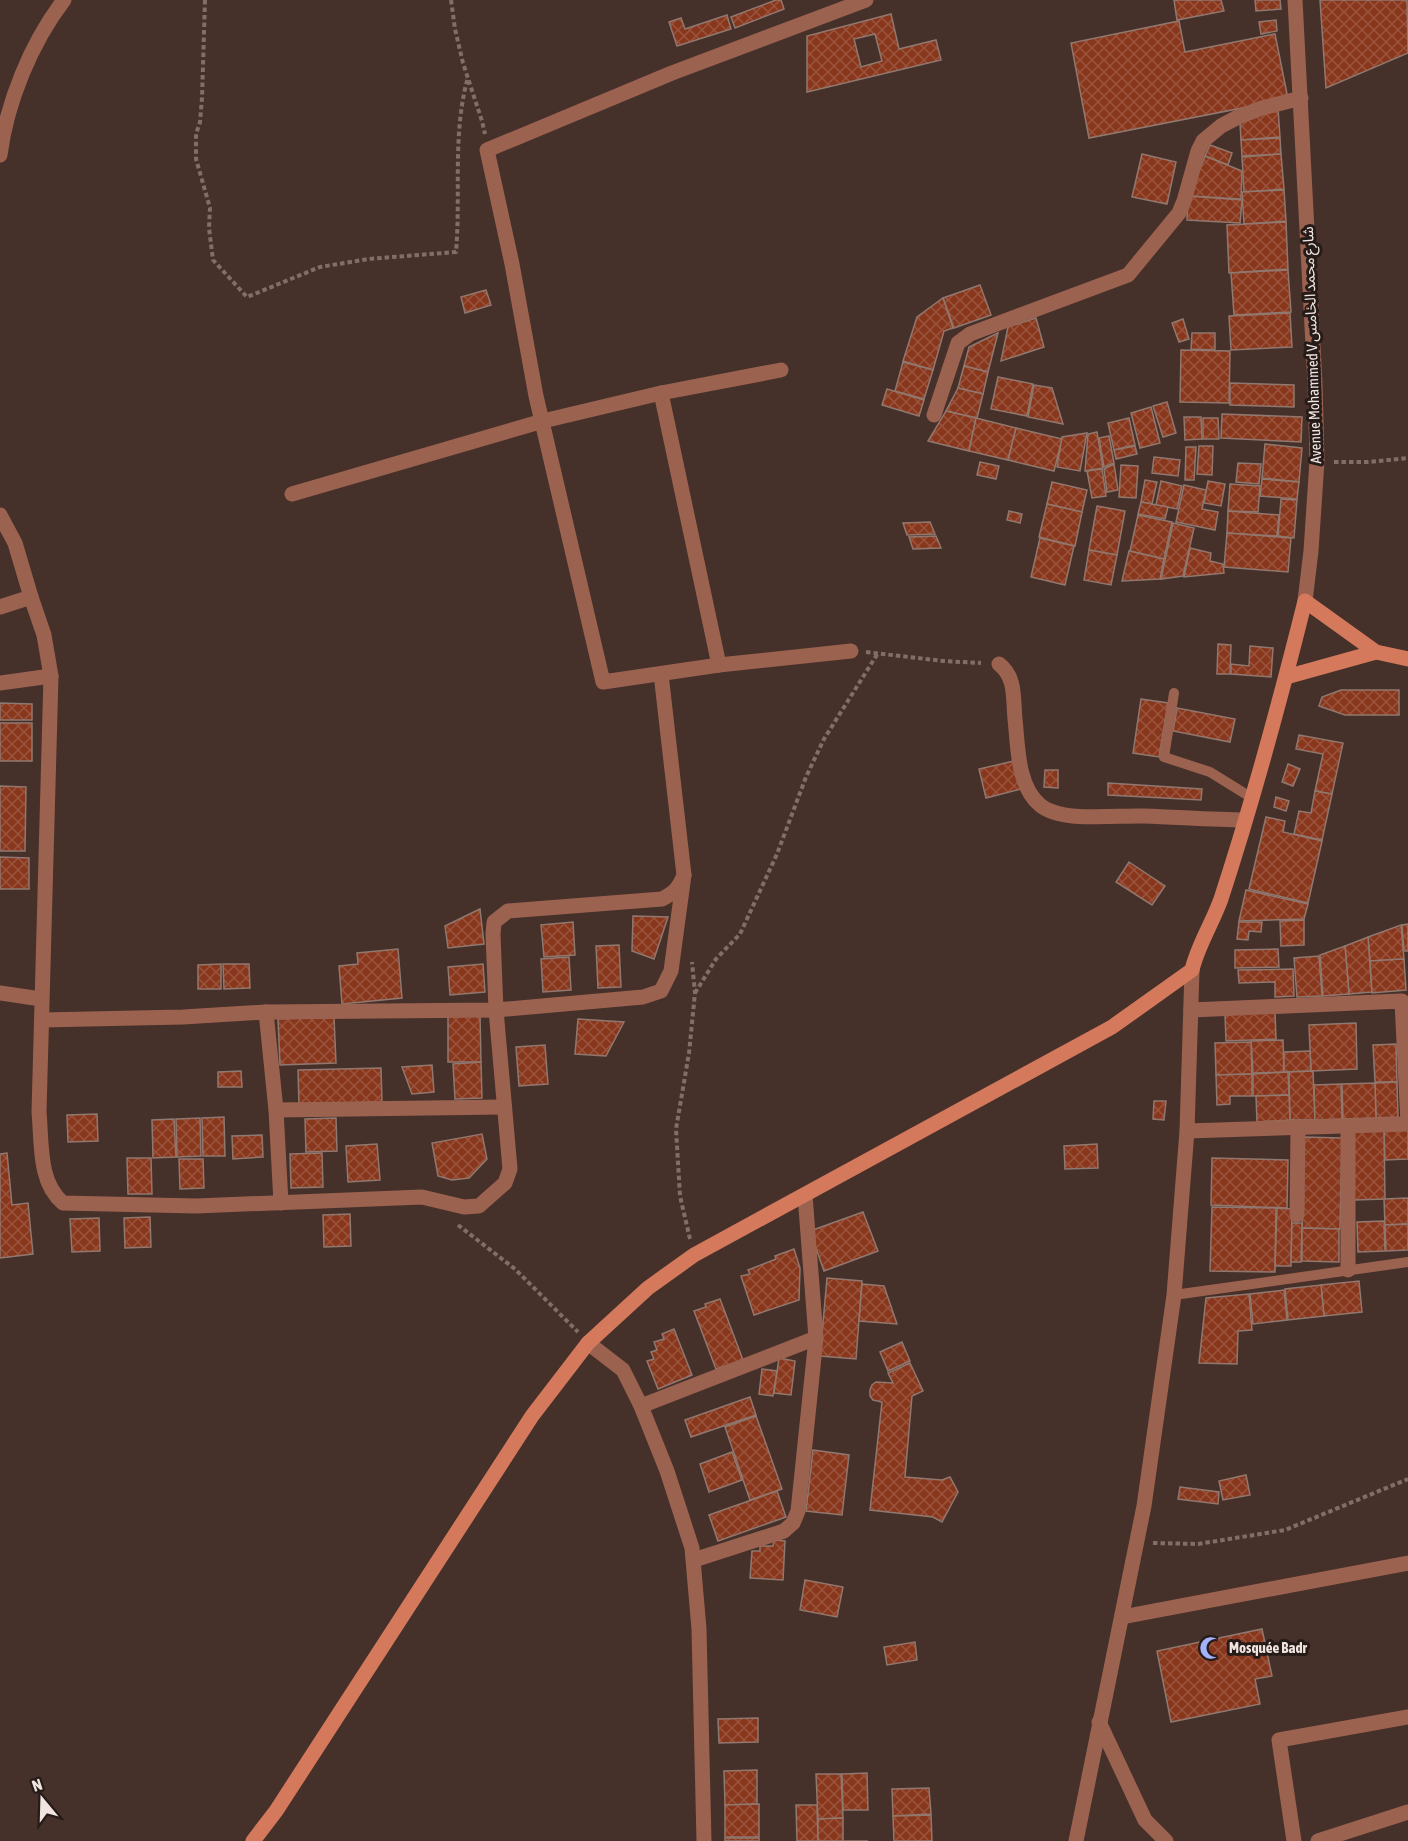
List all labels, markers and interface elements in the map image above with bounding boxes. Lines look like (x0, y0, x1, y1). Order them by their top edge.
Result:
street label: Avenue Mohammed V شارع محمد الخامس (1299, 226, 1328, 464)
mosque icon: Mosquée Badr (1198, 1635, 1224, 1661)
place label: Mosquée Badr (1229, 1639, 1308, 1656)
north arrow (12, 1769, 72, 1829)
text: N (30, 1775, 45, 1795)

